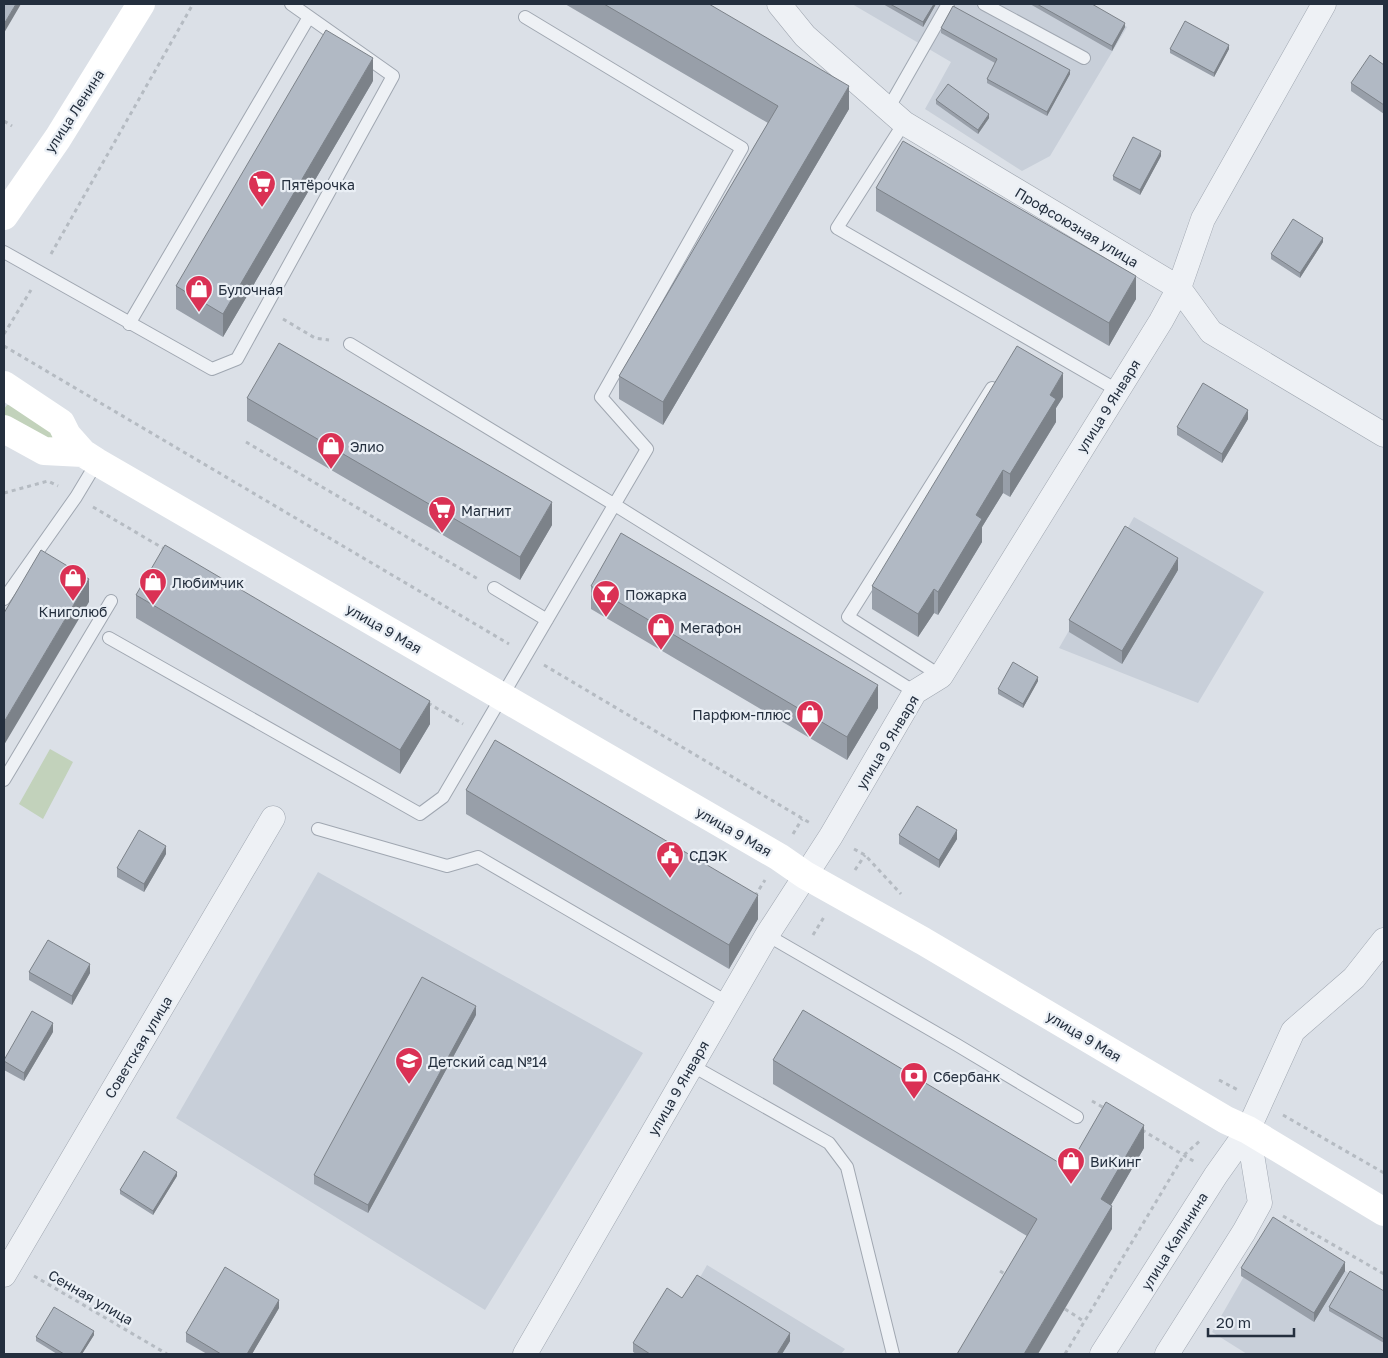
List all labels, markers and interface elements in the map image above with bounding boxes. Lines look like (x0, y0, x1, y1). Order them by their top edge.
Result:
street label: улица Ленина (41, 66, 107, 156)
supermarket icon: Пятёрочка (247, 169, 277, 208)
place label: Пятёрочка (281, 176, 355, 193)
street label: Профсоюзная улица (1012, 183, 1142, 271)
shop icon: Булочная (184, 274, 214, 313)
place label: Булочная (218, 281, 283, 298)
street label: улица 9 Января (1072, 356, 1144, 456)
shop icon: Элио (316, 431, 346, 470)
place label: Элио (350, 438, 384, 455)
supermarket icon: Магнит (427, 495, 457, 534)
place label: Магнит (461, 502, 511, 519)
shop icon: Книголюб (58, 563, 88, 602)
shop icon: Любимчик (138, 567, 168, 606)
place label: Любимчик (172, 574, 244, 591)
bar icon: Пожарка (591, 579, 621, 618)
place label: Пожарка (625, 586, 687, 603)
street label: улица 9 Мая (343, 600, 425, 656)
place label: Книголюб (39, 603, 107, 620)
shop icon: Мегафон (646, 612, 676, 651)
place label: Мегафон (680, 619, 742, 636)
street label: улица 9 Января (852, 692, 922, 792)
shop icon: Парфюм-плюс (795, 699, 825, 738)
place label: Парфюм-плюс (692, 706, 791, 723)
street label: улица 9 Мая (693, 803, 775, 859)
public building icon: СДЭК (655, 840, 685, 879)
place label: СДЭК (689, 847, 728, 864)
street label: Советская улица (101, 993, 175, 1101)
street label: улица 9 Мая (1043, 1007, 1125, 1065)
street label: улица 9 Января (644, 1037, 712, 1139)
school or university icon: Детский сад №14 (394, 1046, 424, 1085)
place label: Детский сад №14 (428, 1053, 547, 1070)
bank icon: Сбербанк (899, 1061, 929, 1100)
place label: Сбербанк (933, 1068, 1000, 1085)
shop icon: ВиКинг (1056, 1146, 1086, 1185)
place label: ВиКинг (1090, 1153, 1142, 1170)
street label: улица Калинина (1137, 1189, 1211, 1293)
street label: Сенная улица (46, 1266, 136, 1328)
scale bar (1208, 1306, 1294, 1338)
text: 20 m (1216, 1313, 1251, 1331)

